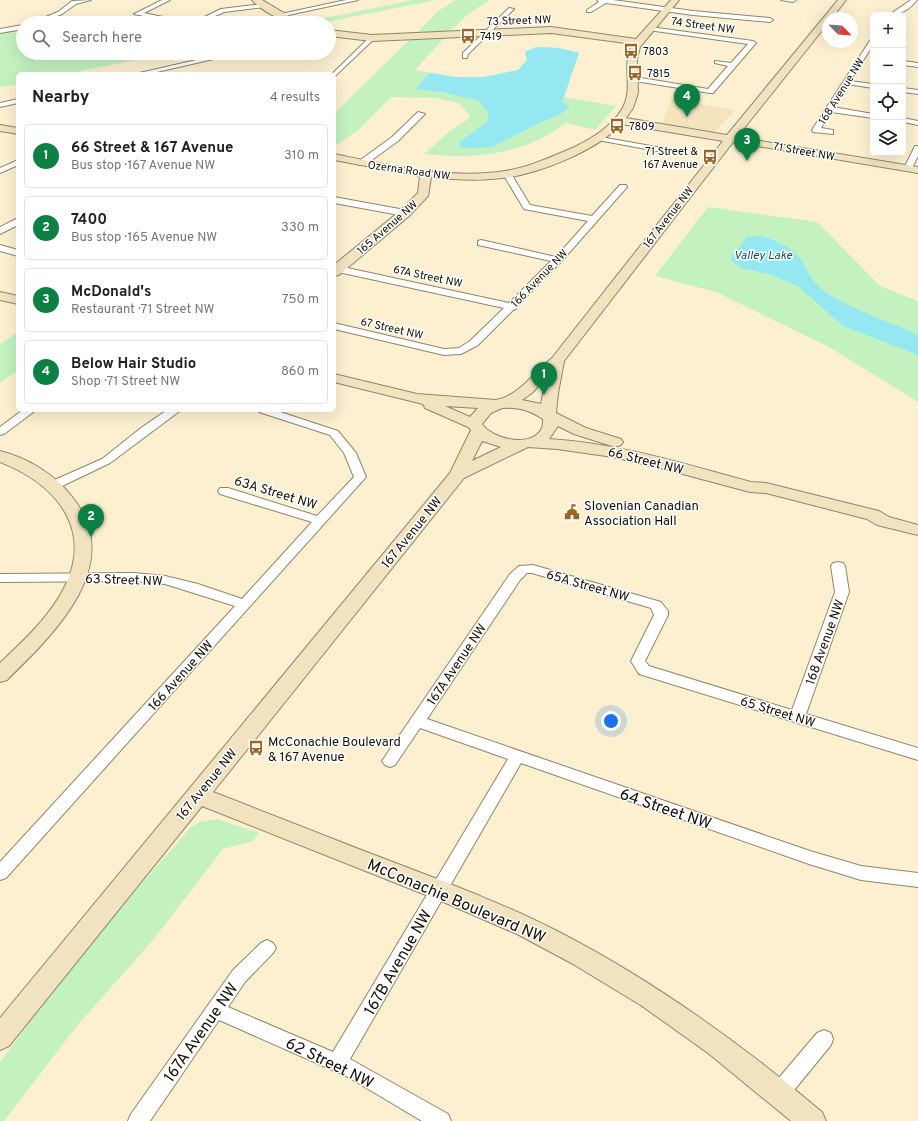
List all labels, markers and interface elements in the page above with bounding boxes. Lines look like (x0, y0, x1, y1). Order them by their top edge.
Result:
north arrow (822, 12, 858, 48)
map controls (870, 12, 906, 156)
button: + (870, 12, 906, 48)
street label: 73 Street NW (487, 13, 552, 29)
street label: 74 Street NW (670, 15, 735, 37)
search box (16, 16, 336, 60)
icon: search (30, 27, 52, 49)
bus stop icon: 7419 (459, 27, 477, 45)
text: Search here (62, 29, 142, 48)
place label: 7419 (480, 30, 502, 44)
bus stop icon: 7803 (622, 42, 640, 60)
place label: 7803 (643, 45, 669, 59)
button: − (870, 48, 906, 84)
street label: 168 Avenue NW (816, 56, 868, 127)
bus stop icon: 7815 (626, 64, 644, 82)
place label: 7815 (647, 67, 670, 81)
pin: 4 (674, 84, 700, 117)
button: locate (870, 84, 906, 120)
text: Nearby (32, 87, 89, 109)
text: 4 results (270, 90, 320, 106)
bus stop icon: 7809 (608, 117, 626, 135)
place label: 7809 (629, 120, 655, 134)
button: layers (870, 120, 906, 156)
pin: 3 (734, 128, 760, 161)
text: 66 Street & 167 Avenue (71, 139, 233, 158)
street label: 71 Street NW (772, 140, 836, 164)
place label: 71 Street & 167 Avenue (643, 145, 699, 172)
text: 1 (43, 148, 49, 164)
text: 310 m (284, 148, 319, 164)
bus stop icon: 71 Street & 167 Avenue (701, 148, 719, 166)
text: Bus stop · 167 Avenue NW (71, 158, 215, 174)
street label: Ozerna Road NW (367, 158, 451, 184)
street label: 167 Avenue NW (640, 184, 697, 251)
street label: 165 Avenue NW (354, 198, 421, 258)
text: 7400 (71, 211, 107, 230)
text: 2 (42, 220, 50, 236)
text: 330 m (281, 220, 319, 236)
text: Bus stop · 165 Avenue NW (71, 230, 217, 246)
street label: 166 Avenue NW (508, 247, 571, 311)
water label: Valley Lake (734, 248, 793, 264)
street label: 67A Street NW (392, 263, 464, 291)
text: McDonald's (71, 283, 151, 302)
text: 3 (42, 292, 50, 308)
text: 750 m (282, 292, 319, 308)
text: Restaurant · 71 Street NW (71, 302, 214, 318)
street label: 67 Street NW (359, 315, 425, 343)
text: Below Hair Studio (71, 355, 196, 374)
pin: 1 (531, 362, 557, 395)
text: 4 (42, 364, 50, 380)
text: 860 m (281, 364, 319, 380)
text: Shop · 71 Street NW (71, 374, 180, 390)
street label: 66 Street NW (606, 445, 685, 479)
street label: 63A Street NW (232, 474, 319, 514)
street label: 167 Avenue NW (379, 494, 446, 572)
place label: Slovenian Canadian Association Hall (584, 499, 699, 530)
public building icon: Slovenian Canadian Association Hall (563, 503, 581, 521)
pin: 2 (78, 504, 104, 537)
street label: 65A Street NW (544, 567, 631, 606)
street label: 63 Street NW (85, 572, 163, 590)
street label: 168 Avenue NW (803, 598, 849, 688)
street label: 167A Avenue NW (424, 621, 491, 709)
street label: 166 Avenue NW (146, 638, 217, 715)
street label: 65 Street NW (738, 694, 817, 732)
your location (601, 711, 621, 731)
place label: McConachie Boulevard & 167 Avenue (268, 735, 401, 766)
bus stop icon: McConachie Boulevard & 167 Avenue (247, 739, 265, 757)
street label: 167 Avenue NW (174, 746, 241, 824)
street label: 64 Street NW (617, 785, 714, 835)
street label: McConachie Boulevard NW (364, 855, 548, 949)
street label: 167B Avenue NW (360, 906, 437, 1020)
street label: 167A Avenue NW (160, 980, 243, 1087)
street label: 62 Street NW (282, 1034, 376, 1094)

